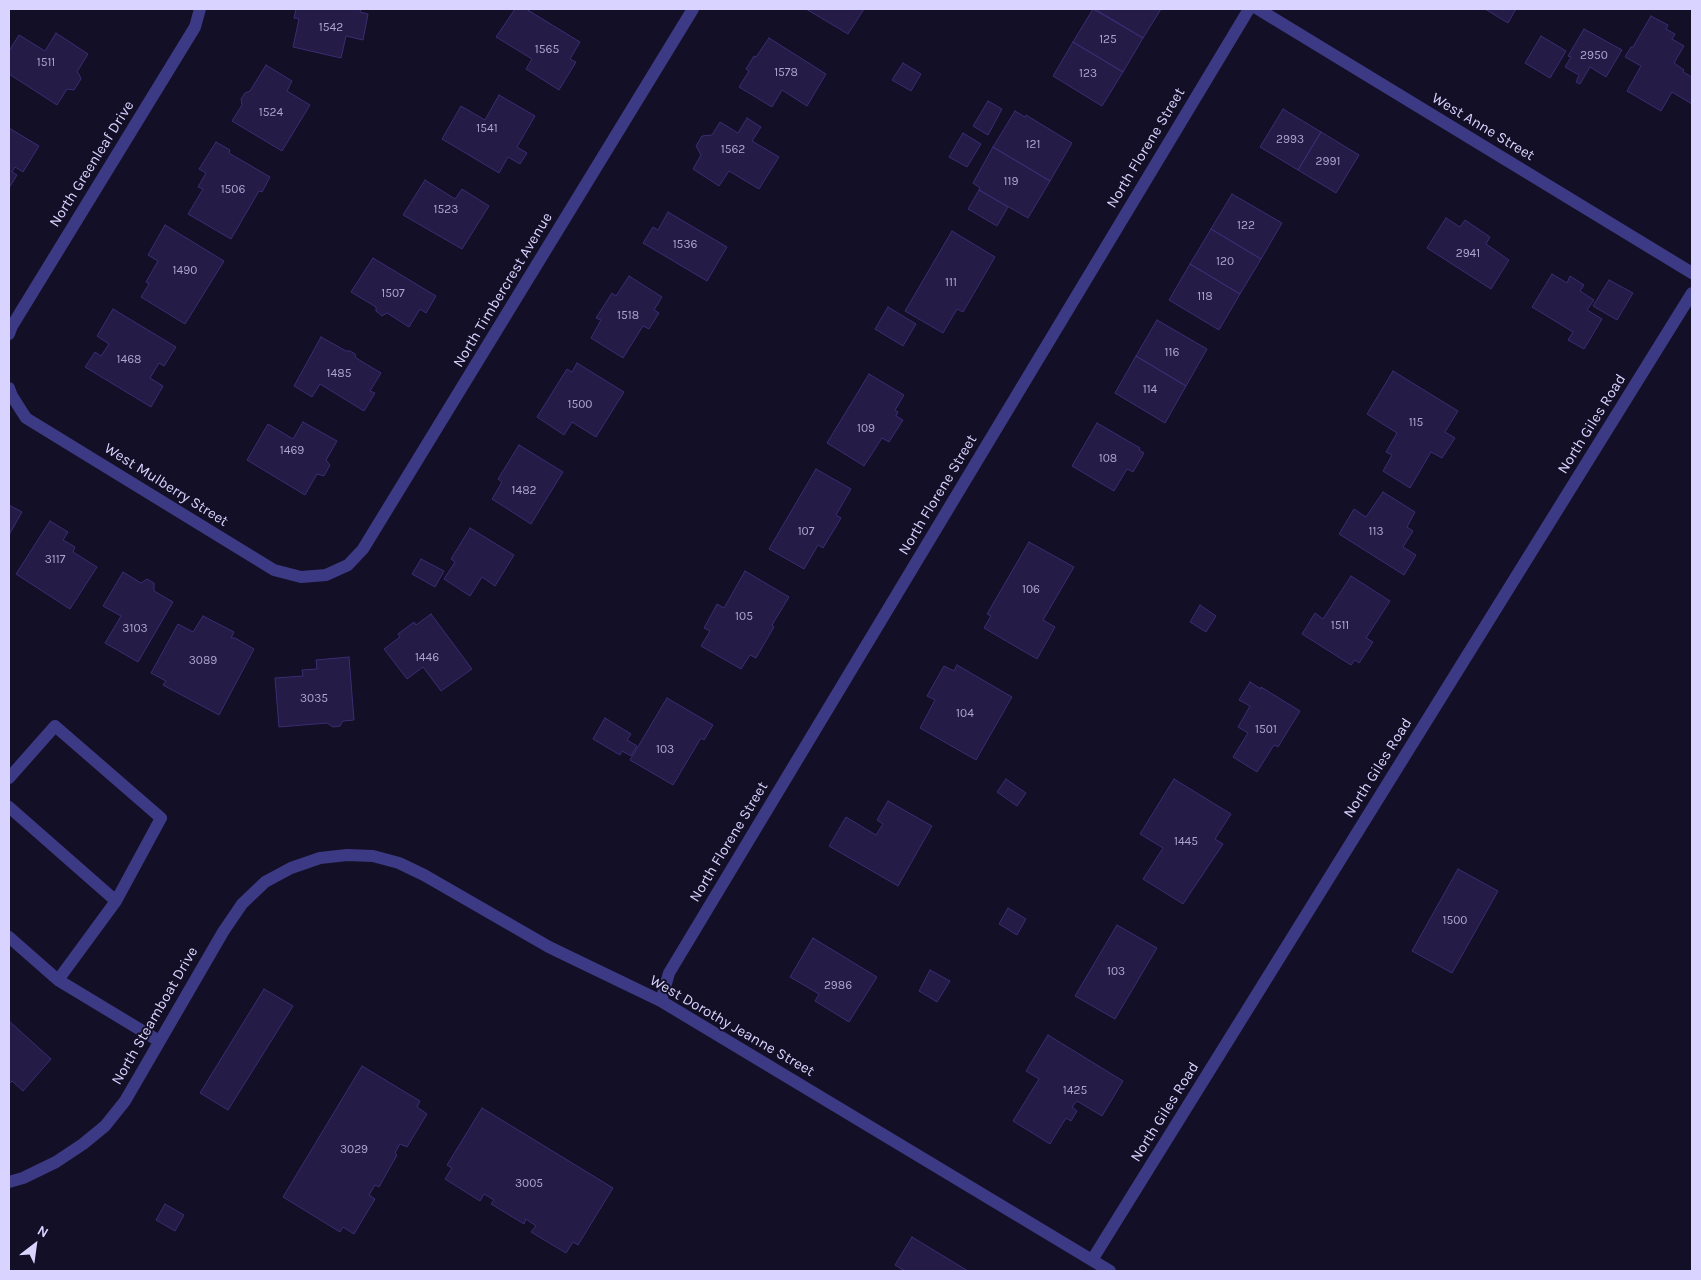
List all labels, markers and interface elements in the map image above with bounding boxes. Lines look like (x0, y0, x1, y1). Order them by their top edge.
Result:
house number: 1542 (319, 21, 343, 35)
house number: 125 (1099, 33, 1117, 47)
house number: 1565 (535, 43, 559, 57)
house number: 2950 (1580, 49, 1608, 63)
house number: 1511 (37, 56, 55, 70)
house number: 1578 (774, 66, 798, 80)
house number: 123 (1079, 67, 1097, 81)
street label: North Florene Street (1103, 85, 1189, 211)
street label: West Anne Street (1428, 89, 1538, 165)
street label: North Greenleaf Drive (46, 98, 138, 230)
house number: 1524 (259, 106, 283, 120)
house number: 1541 (476, 122, 498, 136)
house number: 2993 (1276, 133, 1304, 147)
house number: 121 (1026, 138, 1040, 152)
house number: 1562 (721, 143, 745, 157)
house number: 2991 (1316, 155, 1340, 169)
house number: 119 (1004, 175, 1018, 189)
house number: 1506 (221, 183, 245, 197)
house number: 1523 (434, 203, 458, 217)
street label: North Timbercrest Avenue (450, 209, 556, 371)
house number: 122 (1237, 219, 1255, 233)
house number: 1536 (673, 238, 697, 252)
house number: 2941 (1456, 247, 1480, 261)
house number: 120 (1216, 255, 1234, 269)
house number: 1490 (173, 264, 197, 278)
house number: 111 (945, 276, 957, 290)
house number: 1507 (381, 287, 405, 301)
house number: 118 (1197, 290, 1213, 304)
house number: 1518 (617, 309, 639, 323)
house number: 116 (1165, 346, 1179, 360)
house number: 1468 (117, 353, 141, 367)
house number: 1485 (327, 367, 351, 381)
street label: North Giles Road (1554, 371, 1630, 477)
house number: 114 (1143, 383, 1157, 397)
house number: 1500 (568, 398, 592, 412)
house number: 115 (1409, 416, 1423, 430)
house number: 109 (857, 422, 875, 436)
street label: North Florene Street (895, 432, 981, 558)
street label: West Mulberry Street (101, 440, 231, 530)
house number: 1469 (280, 444, 304, 458)
house number: 108 (1099, 452, 1117, 466)
house number: 1482 (512, 484, 536, 498)
house number: 107 (798, 525, 814, 539)
house number: 113 (1368, 525, 1384, 539)
house number: 3117 (45, 553, 65, 567)
house number: 106 (1022, 583, 1040, 597)
house number: 105 (735, 610, 753, 624)
house number: 1511 (1331, 619, 1349, 633)
house number: 3103 (122, 622, 148, 636)
house number: 1446 (415, 651, 439, 665)
house number: 3089 (189, 654, 217, 668)
house number: 3035 (300, 692, 328, 706)
house number: 104 (956, 707, 974, 721)
street label: North Giles Road (1340, 715, 1416, 821)
house number: 1501 (1255, 723, 1277, 737)
house number: 103 (656, 743, 674, 757)
street label: North Florene Street (686, 779, 772, 905)
house number: 1445 (1174, 835, 1198, 849)
house number: 1500 (1443, 914, 1467, 928)
street label: North Steamboat Drive (108, 944, 202, 1088)
house number: 103 (1107, 965, 1125, 979)
street label: West Dorothy Jeanne Street (646, 971, 818, 1081)
house number: 2986 (824, 979, 852, 993)
street label: North Giles Road (1127, 1059, 1203, 1165)
house number: 1425 (1063, 1084, 1087, 1098)
house number: 3029 (340, 1143, 368, 1157)
house number: 3005 (515, 1177, 543, 1191)
north arrow (10, 1220, 60, 1270)
text: N (34, 1222, 51, 1241)

